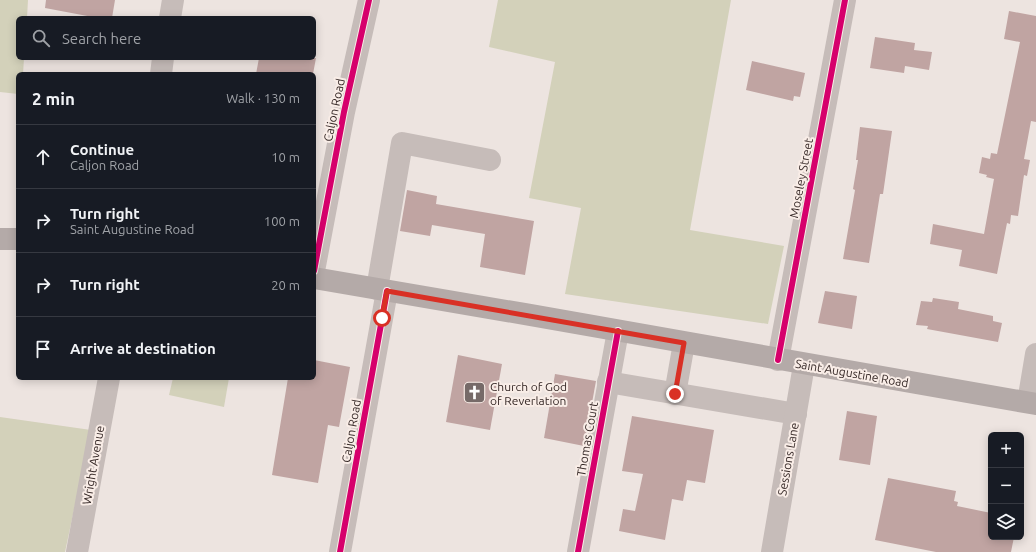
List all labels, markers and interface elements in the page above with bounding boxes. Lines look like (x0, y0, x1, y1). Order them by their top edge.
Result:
search box (16, 16, 316, 60)
icon: search (30, 27, 52, 49)
text: Search here (62, 30, 141, 47)
street label: Caljon Road (321, 77, 347, 143)
text: 2 min (32, 89, 75, 108)
text: Walk · 130 m (226, 91, 300, 105)
street label: Moseley Street (787, 137, 815, 219)
text: Continue (70, 141, 134, 158)
icon: ahead (32, 146, 54, 168)
text: 10 m (271, 150, 300, 164)
text: Caljon Road (70, 158, 139, 172)
text: Turn right (70, 205, 140, 222)
icon: right (32, 210, 54, 232)
text: 100 m (264, 214, 300, 228)
text: Saint Augustine Road (70, 222, 194, 236)
icon: right (32, 274, 54, 296)
text: Turn right (70, 276, 140, 293)
text: 20 m (271, 278, 300, 292)
route start (373, 309, 391, 327)
icon: arrive (32, 338, 54, 360)
text: Arrive at destination (70, 340, 216, 357)
street label: Saint Augustine Road (794, 357, 910, 389)
church icon: Church of God of Reverlation (461, 380, 487, 406)
place label: Church of God of Reverlation (490, 380, 567, 407)
route end (666, 385, 684, 403)
street label: Caljon Road (339, 398, 363, 464)
street label: Thomas Court (574, 400, 600, 477)
street label: Sessions Lane (775, 422, 801, 496)
street label: Wright Avenue (80, 424, 106, 506)
map controls (988, 432, 1024, 540)
button: + (988, 432, 1024, 468)
button: − (988, 468, 1024, 504)
button: layers (988, 504, 1024, 540)

